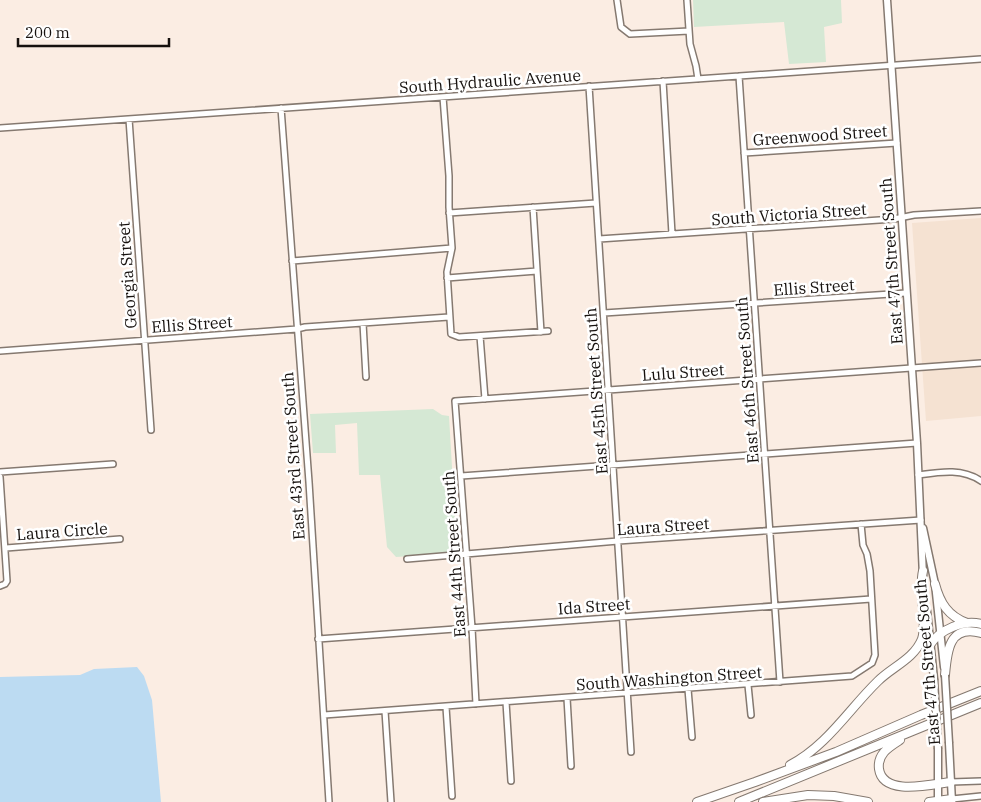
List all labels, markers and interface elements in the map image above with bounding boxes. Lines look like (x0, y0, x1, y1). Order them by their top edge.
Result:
scale bar (18, 15, 169, 47)
text: 200 m (25, 23, 70, 42)
street label: South Hydraulic Avenue (398, 65, 582, 97)
street label: Greenwood Street (752, 120, 888, 150)
street label: East 47th Street South (875, 177, 907, 345)
street label: South Victoria Street (711, 199, 868, 229)
street label: Georgia Street (113, 220, 141, 329)
street label: Ellis Street (773, 274, 856, 300)
street label: East 46th Street South (731, 296, 763, 464)
street label: East 45th Street South (580, 307, 612, 475)
street label: Ellis Street (151, 311, 234, 337)
street label: Lulu Street (641, 359, 725, 385)
street label: East 43rd Street South (277, 371, 309, 541)
street label: East 44th Street South (438, 470, 470, 638)
street label: Laura Street (616, 513, 710, 539)
street label: Laura Circle (16, 518, 108, 544)
street label: East 47th Street South (910, 578, 944, 746)
street label: Ida Street (557, 593, 631, 619)
street label: South Washington Street (575, 662, 763, 694)

